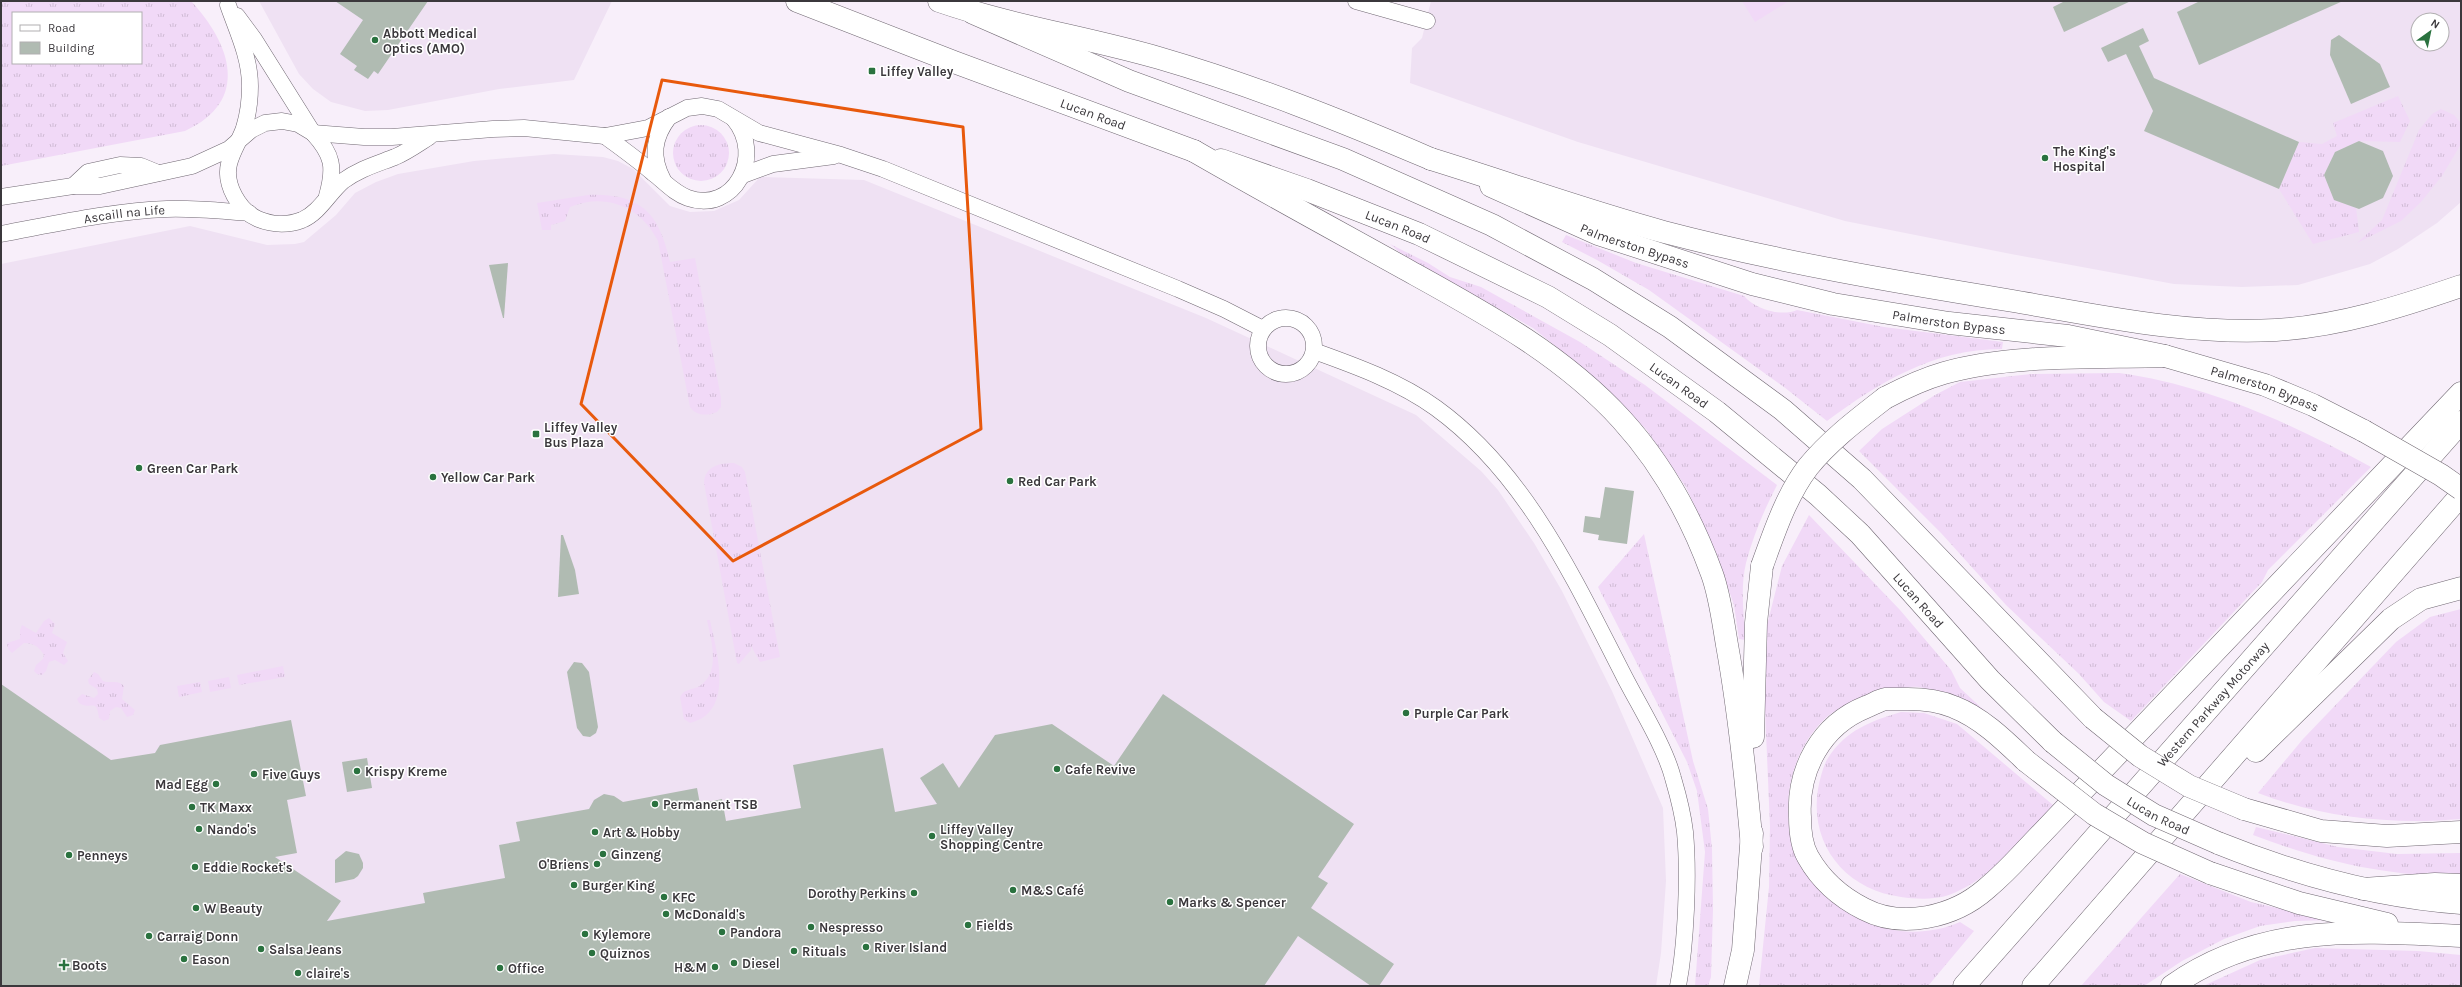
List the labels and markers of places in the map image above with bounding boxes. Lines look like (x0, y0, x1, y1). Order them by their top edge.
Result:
place label: Abbott Medical Optics (AMO) (383, 26, 477, 56)
marker: Abbott Medical Optics (AMO) (370, 35, 380, 45)
place label: Liffey Valley (880, 64, 954, 79)
marker: Liffey Valley (867, 66, 877, 76)
place label: The King's Hospital (2053, 144, 2116, 174)
marker: The King's Hospital (2040, 153, 2050, 163)
place label: Liffey Valley Bus Plaza (544, 420, 618, 450)
marker: Liffey Valley Bus Plaza (531, 429, 541, 439)
place label: Green Car Park (147, 461, 239, 476)
marker: Green Car Park (134, 463, 144, 473)
place label: Yellow Car Park (441, 470, 535, 485)
marker: Yellow Car Park (428, 472, 438, 482)
place label: Red Car Park (1018, 474, 1097, 489)
marker: Red Car Park (1005, 476, 1015, 486)
place label: Purple Car Park (1414, 706, 1509, 721)
marker: Purple Car Park (1401, 708, 1411, 718)
place label: Cafe Revive (1065, 762, 1136, 777)
place label: Krispy Kreme (365, 764, 447, 779)
marker: Cafe Revive (1052, 764, 1062, 774)
marker: Krispy Kreme (352, 766, 362, 776)
place label: Five Guys (262, 767, 321, 782)
marker: Five Guys (249, 769, 259, 779)
place label: Mad Egg (155, 777, 208, 792)
marker: Mad Egg (211, 779, 221, 789)
place label: Permanent TSB (663, 797, 758, 812)
marker: Permanent TSB (650, 799, 660, 809)
place label: TK Maxx (200, 800, 252, 815)
marker: TK Maxx (187, 802, 197, 812)
place label: Nando's (207, 822, 257, 837)
place label: Liffey Valley Shopping Centre (940, 822, 1043, 852)
marker: Nando's (194, 824, 204, 834)
place label: Art & Hobby (603, 825, 680, 840)
marker: Art & Hobby (590, 827, 600, 837)
marker: Liffey Valley Shopping Centre (927, 831, 937, 841)
place label: Ginzeng (611, 847, 662, 862)
place label: Penneys (77, 848, 128, 863)
marker: Ginzeng (598, 849, 608, 859)
marker: Penneys (64, 850, 74, 860)
place label: O'Briens (538, 857, 589, 872)
marker: O'Briens (592, 859, 602, 869)
place label: Eddie Rocket's (203, 860, 293, 875)
marker: Eddie Rocket's (190, 862, 200, 872)
place label: Burger King (582, 878, 655, 893)
marker: Burger King (569, 880, 579, 890)
place label: M&S Café (1021, 883, 1084, 898)
marker: M&S Café (1008, 885, 1018, 895)
place label: Dorothy Perkins (808, 886, 906, 901)
marker: Dorothy Perkins (909, 888, 919, 898)
place label: KFC (672, 890, 696, 905)
marker: KFC (659, 892, 669, 902)
place label: Marks & Spencer (1178, 895, 1287, 910)
marker: Marks & Spencer (1165, 897, 1175, 907)
place label: W Beauty (204, 901, 263, 916)
marker: W Beauty (191, 903, 201, 913)
place label: McDonald's (674, 907, 746, 922)
marker: McDonald's (661, 909, 671, 919)
place label: Fields (976, 918, 1013, 933)
place label: Nespresso (819, 920, 883, 935)
marker: Fields (963, 920, 973, 930)
marker: Nespresso (806, 922, 816, 932)
place label: Pandora (730, 925, 781, 940)
place label: Kylemore (593, 927, 651, 942)
marker: Pandora (717, 927, 727, 937)
place label: Carraig Donn (157, 929, 238, 944)
marker: Kylemore (580, 929, 590, 939)
marker: Carraig Donn (144, 931, 154, 941)
place label: River Island (874, 940, 947, 955)
place label: Salsa Jeans (269, 942, 342, 957)
marker: River Island (861, 942, 871, 952)
marker: Salsa Jeans (256, 944, 266, 954)
place label: Rituals (802, 944, 846, 959)
place label: Quiznos (600, 946, 650, 961)
marker: Rituals (789, 946, 799, 956)
marker: Quiznos (587, 948, 597, 958)
place label: Eason (192, 952, 230, 967)
marker: Eason (179, 954, 189, 964)
place label: Diesel (742, 956, 780, 971)
place label: Boots (72, 958, 107, 973)
marker: Diesel (729, 958, 739, 968)
marker: Boots (59, 960, 69, 970)
place label: H&M (674, 960, 707, 975)
place label: Office (508, 961, 545, 976)
marker: H&M (710, 962, 720, 972)
marker: Office (495, 963, 505, 973)
place label: claire's (306, 966, 350, 981)
marker: claire's (293, 968, 303, 978)

